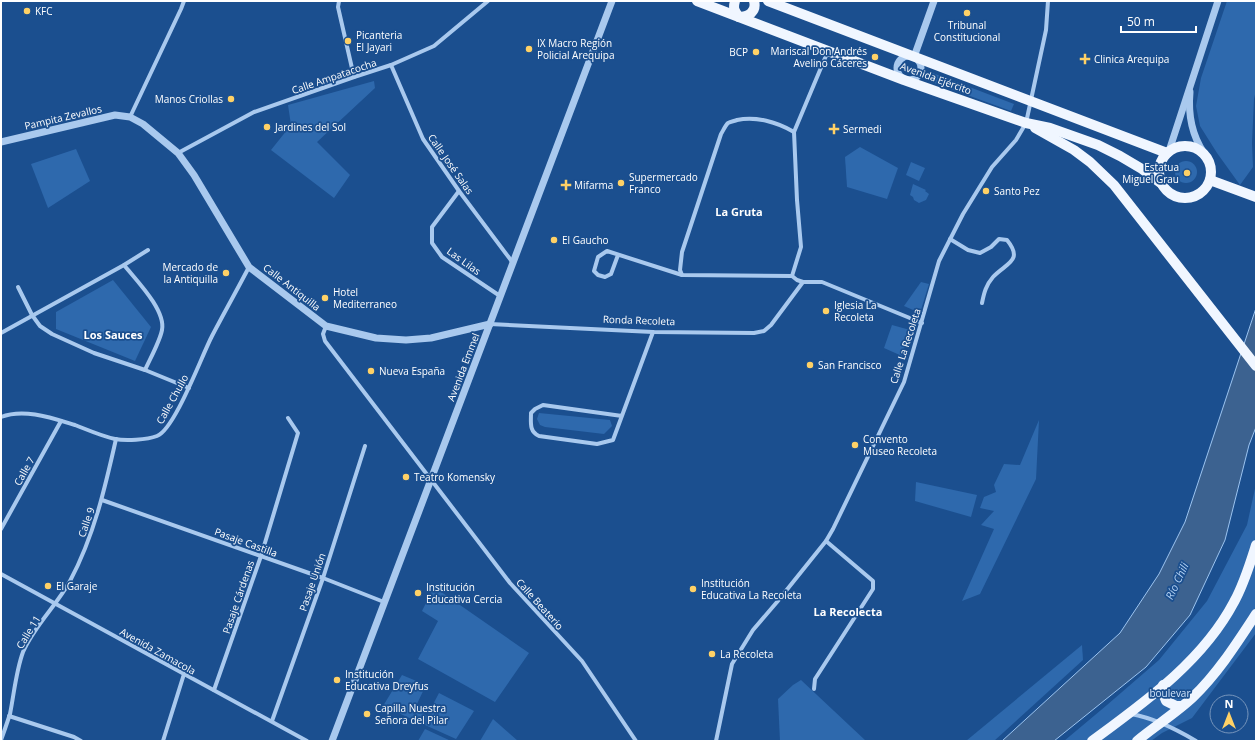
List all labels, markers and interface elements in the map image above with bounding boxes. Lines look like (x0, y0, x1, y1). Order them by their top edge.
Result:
place label: KFC (35, 4, 53, 18)
marker: KFC (22, 6, 32, 16)
marker: Tribunal Constitucional (962, 8, 972, 18)
scale bar (1121, 8, 1196, 34)
text: 50 m (1127, 13, 1155, 30)
place label: Tribunal Constitucional (934, 18, 1000, 44)
place label: Picanteria El Jayari (356, 28, 402, 54)
marker: Picanteria El Jayari (343, 36, 353, 46)
place label: IX Macro Región Policial Arequipa (537, 36, 615, 62)
marker: IX Macro Región Policial Arequipa (524, 44, 534, 54)
place label: Mariscal Don Andrés Avelino Cáceres (771, 44, 867, 70)
place label: BCP (729, 45, 748, 59)
marker: BCP (751, 47, 761, 57)
marker: Mariscal Don Andrés Avelino Cáceres (870, 52, 880, 62)
place label: Clinica Arequipa (1094, 52, 1169, 66)
marker: Clinica Arequipa (1079, 53, 1091, 65)
street label: Calle Ampatacocha (290, 55, 378, 97)
street label: Avenida Ejército (899, 59, 973, 97)
place label: Manos Criollas (155, 92, 223, 106)
marker: Manos Criollas (226, 94, 236, 104)
street label: Pampita Zevallos (23, 101, 103, 133)
place label: Jardines del Sol (274, 120, 346, 134)
marker: Jardines del Sol (262, 122, 272, 132)
place label: Sermedi (843, 122, 882, 136)
marker: Sermedi (828, 123, 840, 135)
street label: Calle José Salas (425, 131, 477, 197)
place label: Estatua Miguel Grau (1122, 160, 1179, 186)
marker: Estatua Miguel Grau (1182, 168, 1192, 178)
place label: Supermercado Franco (629, 170, 698, 196)
place label: Mifarma (574, 178, 613, 192)
marker: Supermercado Franco (616, 178, 626, 188)
marker: Mifarma (561, 180, 571, 190)
place label: Santo Pez (994, 184, 1040, 198)
marker: Santo Pez (981, 186, 991, 196)
district label: La Gruta (715, 204, 763, 219)
place label: El Gaucho (562, 233, 609, 247)
marker: El Gaucho (549, 235, 559, 245)
street label: Las Lilas (444, 244, 484, 278)
place label: Mercado de la Antiquilla (162, 260, 218, 286)
street label: Calle Antiquilla (260, 260, 324, 314)
marker: Mercado de la Antiquilla (221, 268, 231, 278)
place label: Hotel Mediterraneo (333, 285, 397, 311)
marker: Hotel Mediterraneo (320, 293, 330, 303)
place label: Iglesia La Recoleta (834, 298, 877, 324)
marker: Iglesia La Recoleta (821, 306, 831, 316)
street label: Calle La Recoleta (886, 307, 924, 385)
street label: Ronda Recoleta (603, 312, 675, 328)
district label: Los Sauces (84, 327, 143, 342)
street label: Avenida Emmel (444, 331, 482, 403)
place label: San Francisco (818, 358, 882, 372)
marker: San Francisco (805, 360, 815, 370)
place label: Nueva España (379, 364, 445, 378)
marker: Nueva España (366, 366, 376, 376)
street label: Calle Chullo (153, 372, 191, 426)
place label: Convento Museo Recoleta (863, 432, 937, 458)
marker: Convento Museo Recoleta (850, 440, 860, 450)
street label: Calle 7 (10, 454, 38, 488)
place label: Teatro Komensky (414, 470, 496, 484)
marker: Teatro Komensky (401, 472, 411, 482)
street label: Calle 9 (74, 505, 98, 539)
street label: Pasaje Castilla (213, 524, 279, 560)
street label: Pasaje Unión (295, 551, 329, 613)
street label: Pasaje Cárdenas (219, 558, 257, 636)
water label: Río Chili (1161, 560, 1192, 602)
street label: Calle Beaterio (513, 575, 567, 633)
place label: Institución Educativa La Recoleta (701, 576, 802, 602)
place label: El Garaje (56, 579, 98, 593)
place label: Institución Educativa Cercia (426, 580, 502, 606)
marker: El Garaje (43, 581, 53, 591)
marker: Institución Educativa La Recoleta (688, 584, 698, 594)
marker: Institución Educativa Cercia (413, 588, 423, 598)
district label: La Recolecta (814, 604, 882, 619)
street label: Calle 11 (13, 613, 43, 651)
street label: Avenida Zamacola (118, 624, 198, 678)
place label: La Recoleta (720, 647, 773, 661)
marker: La Recoleta (707, 649, 717, 659)
place label: Institución Educativa Dreyfus (345, 667, 429, 693)
marker: Institución Educativa Dreyfus (332, 675, 342, 685)
park label: boulevar (1149, 686, 1191, 700)
north arrow (1209, 694, 1249, 734)
text: N (1225, 696, 1233, 711)
place label: Capilla Nuestra Señora del Pilar (375, 701, 448, 727)
marker: Capilla Nuestra Señora del Pilar (362, 709, 372, 719)

